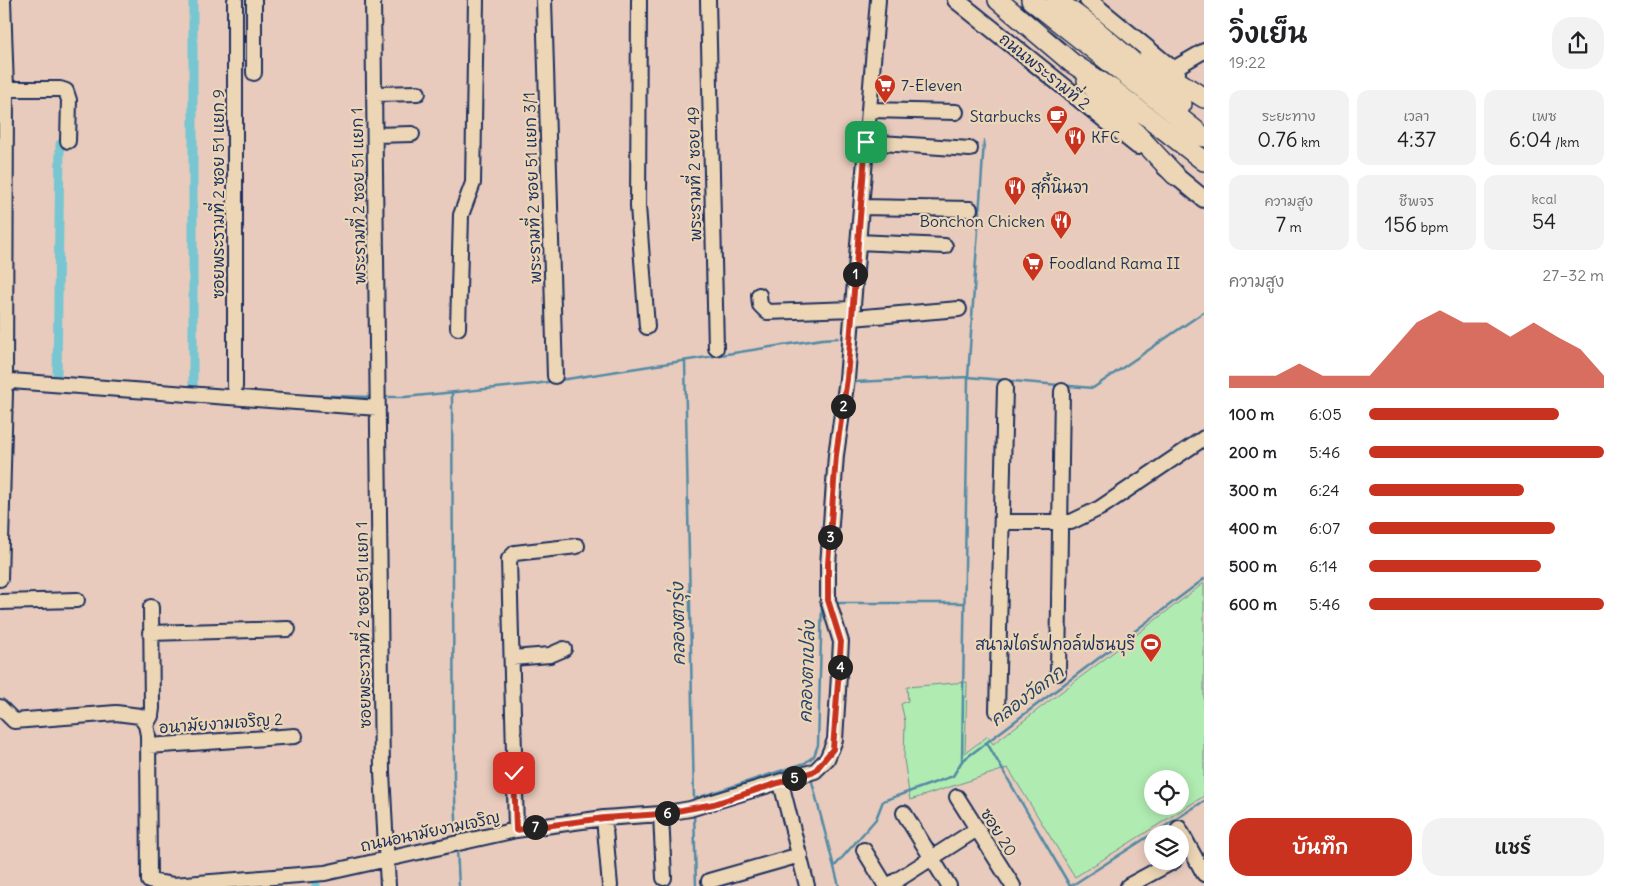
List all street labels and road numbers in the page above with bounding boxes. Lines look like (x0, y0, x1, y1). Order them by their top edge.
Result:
street label: ถนนพระรามที่ 2 (996, 24, 1098, 114)
street label: ซอยพระรามที่ 2 ซอย 51 แยก 9 (203, 89, 228, 299)
street label: พระรามที่ 2 ซอย 51 แยก 3/1 (514, 92, 545, 285)
street label: พระรามที่ 2 ซอย 49 (678, 106, 705, 242)
street label: พระรามที่ 2 ซอย 51 แยก 1 (341, 107, 370, 285)
street label: ซอยพระรามที่ 2 ซอย 51 แยก 1 (346, 521, 375, 729)
street label: อนามัยงามเจริญ 2 (158, 709, 284, 737)
street label: ซอย 20 (976, 804, 1022, 860)
street label: ถนนอนามัยงามเจริญ (358, 806, 502, 856)

